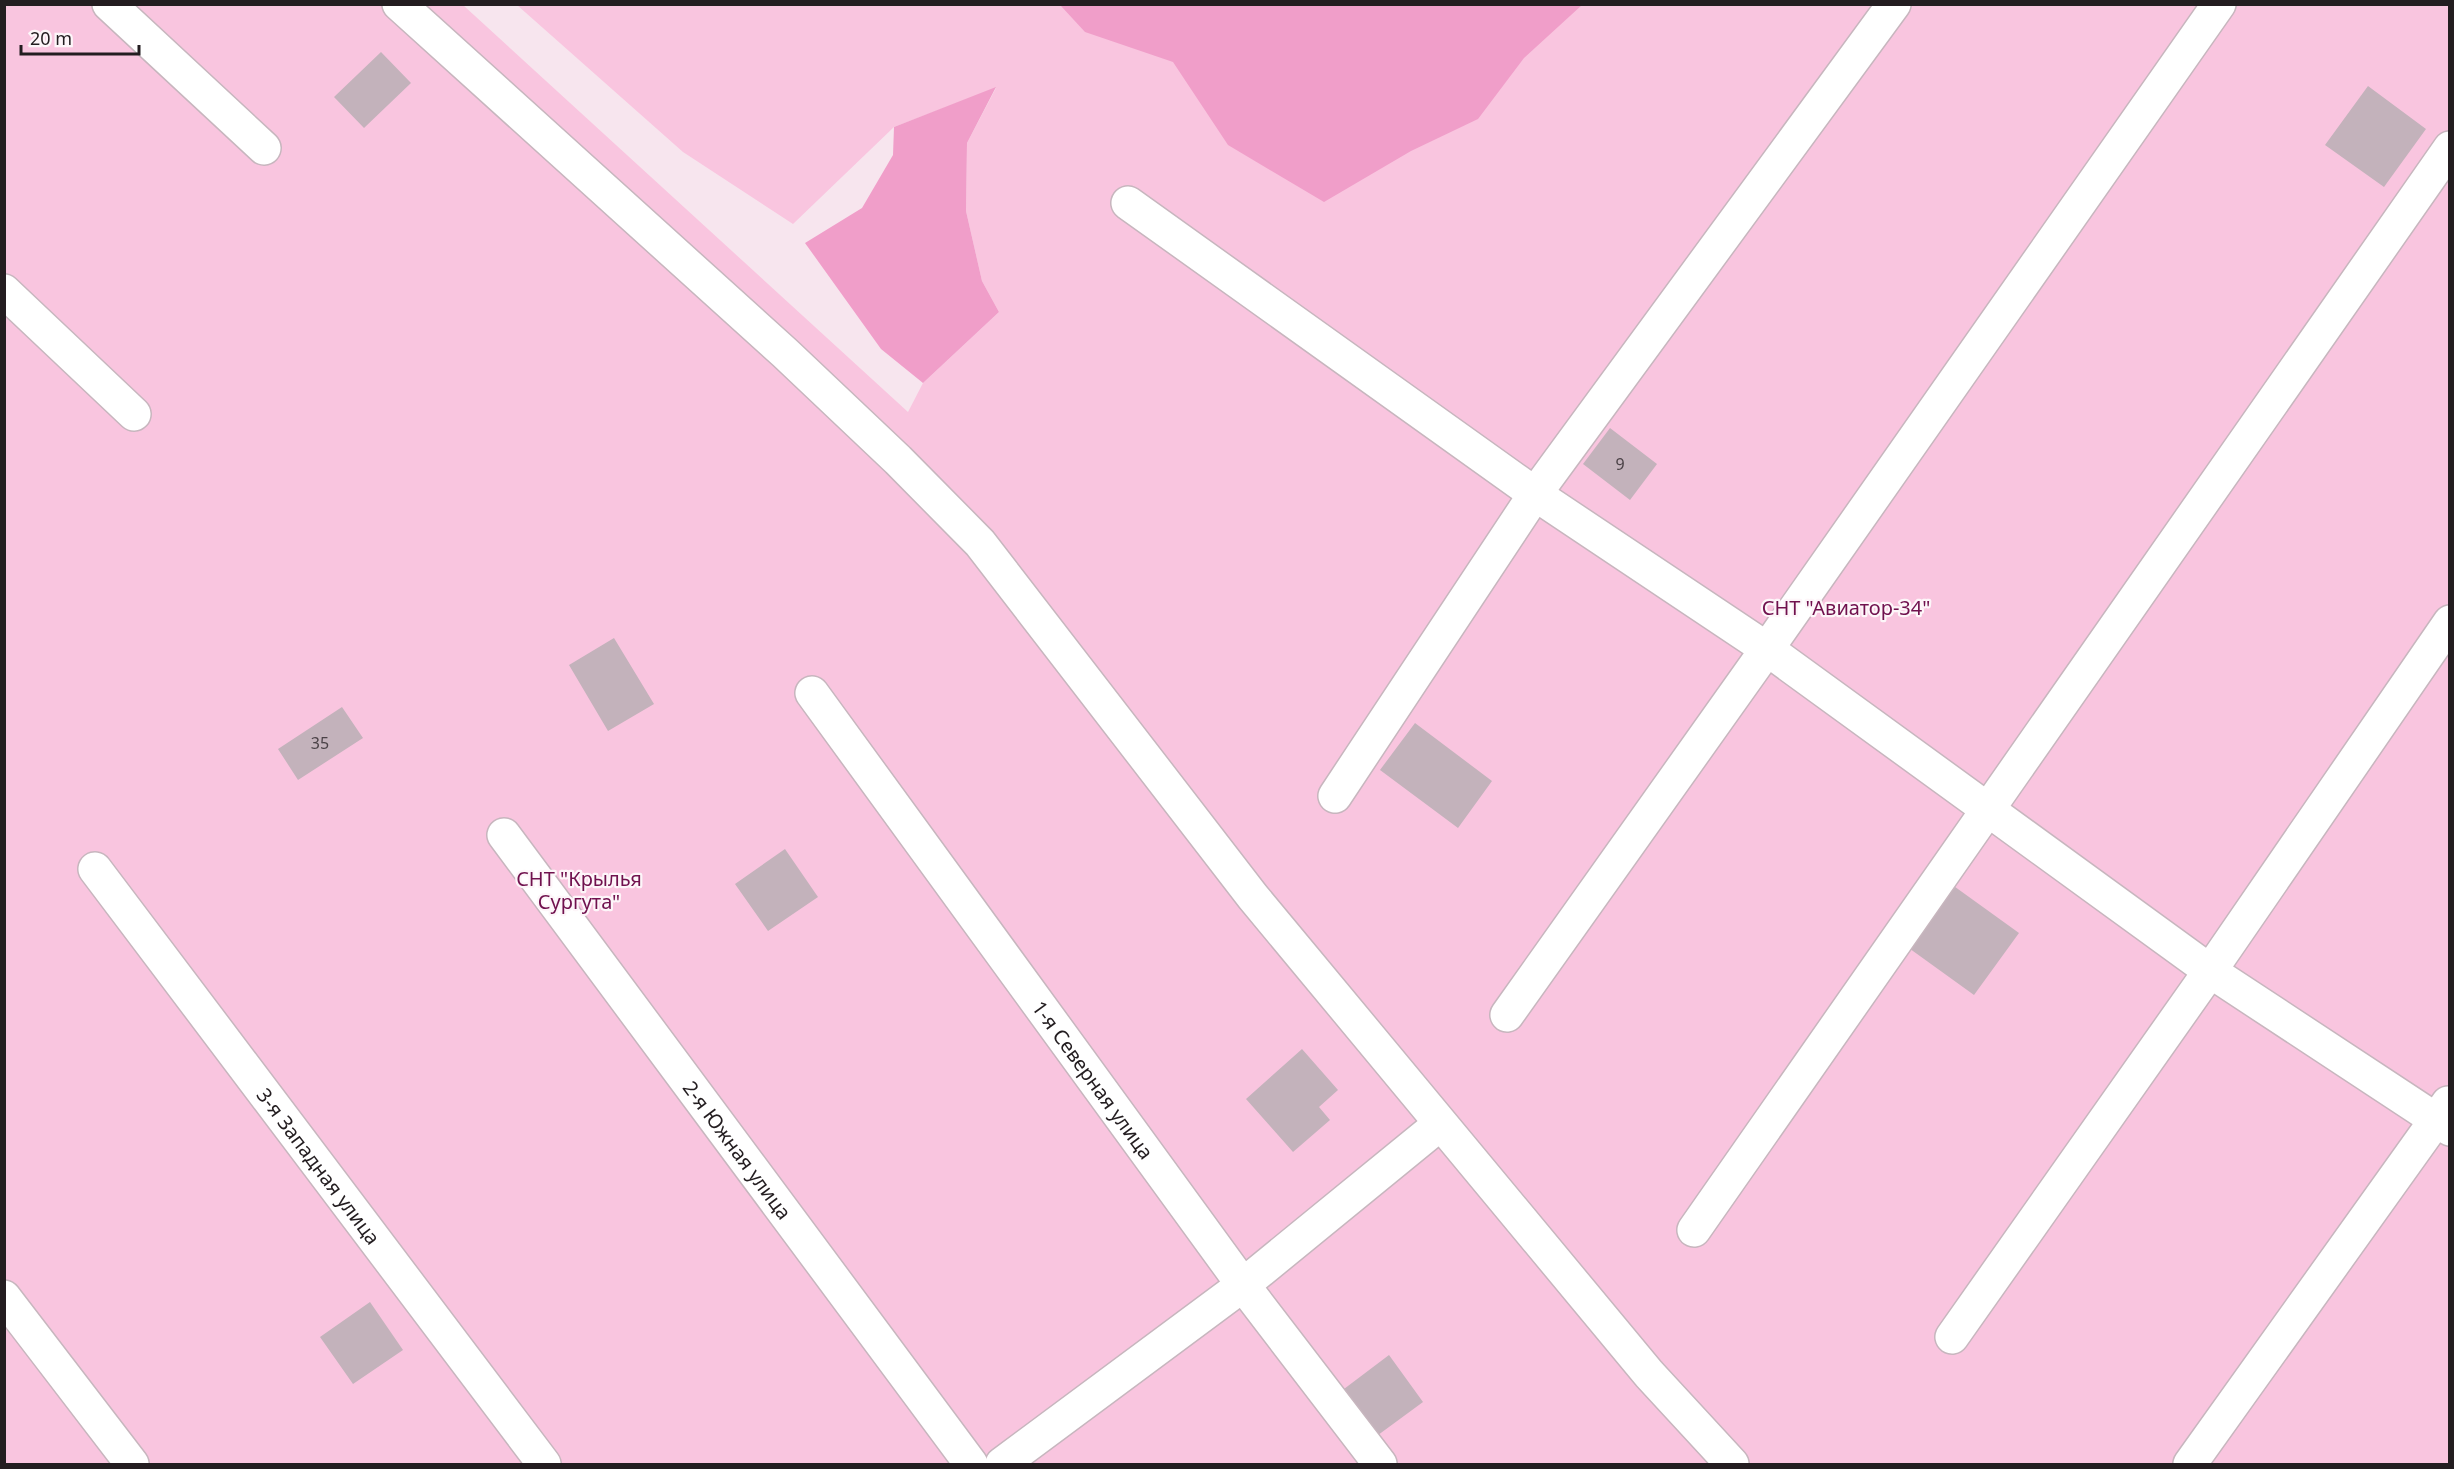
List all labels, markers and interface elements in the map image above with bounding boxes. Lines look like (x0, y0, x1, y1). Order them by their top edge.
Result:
scale bar (21, 18, 140, 56)
text: 20 m (30, 26, 72, 50)
house number: 9 (1615, 453, 1625, 475)
park label: СНТ "Авиатор-34" (1762, 594, 1930, 621)
house number: 35 (311, 732, 329, 754)
park label: CНТ "Крылья Сургута" (516, 865, 642, 915)
street label: 1-я Северная улица (1027, 995, 1160, 1164)
street label: 2-я Южная улица (677, 1075, 798, 1225)
street label: 3-я Западная улица (251, 1082, 387, 1250)

